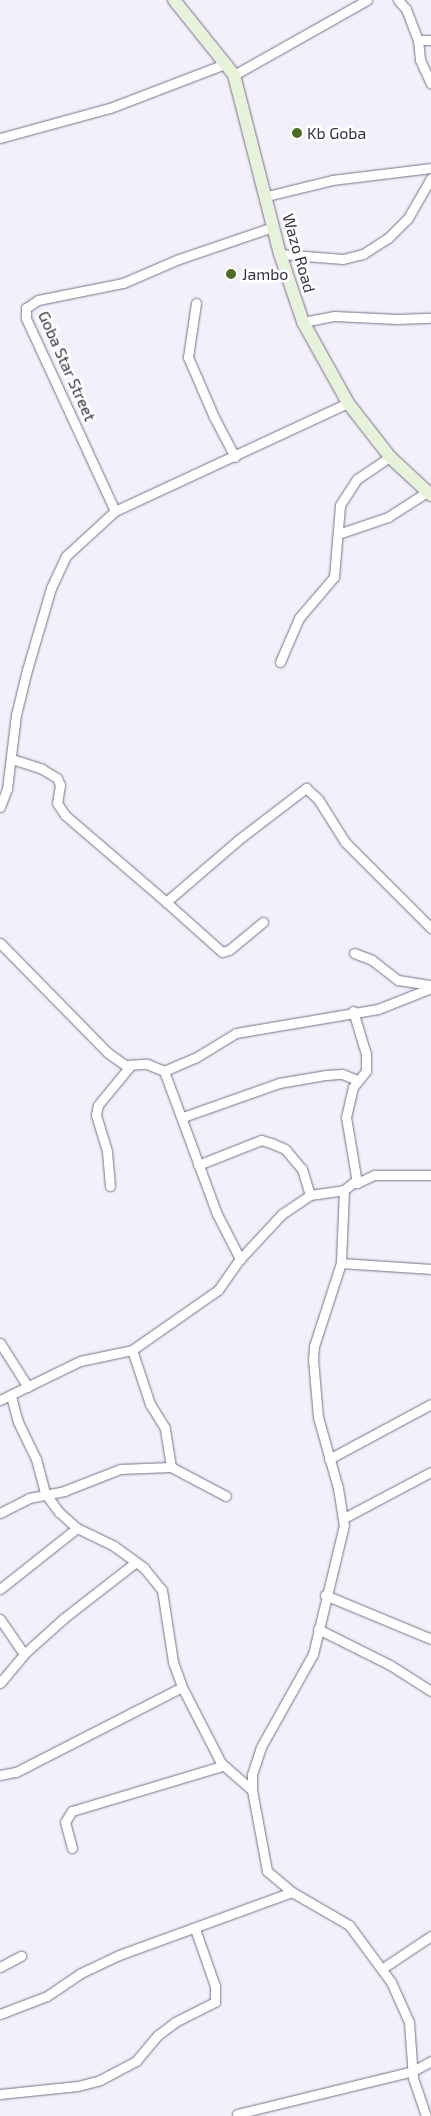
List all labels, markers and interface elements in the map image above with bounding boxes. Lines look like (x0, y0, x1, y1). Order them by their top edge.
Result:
place label: Kb Goba (307, 123, 366, 143)
marker: Kb Goba (291, 127, 303, 139)
street label: Wazo Road (279, 211, 319, 295)
place label: Jambo (242, 264, 288, 284)
marker: Jambo (224, 267, 238, 281)
street label: Goba Star Street (34, 308, 100, 424)

